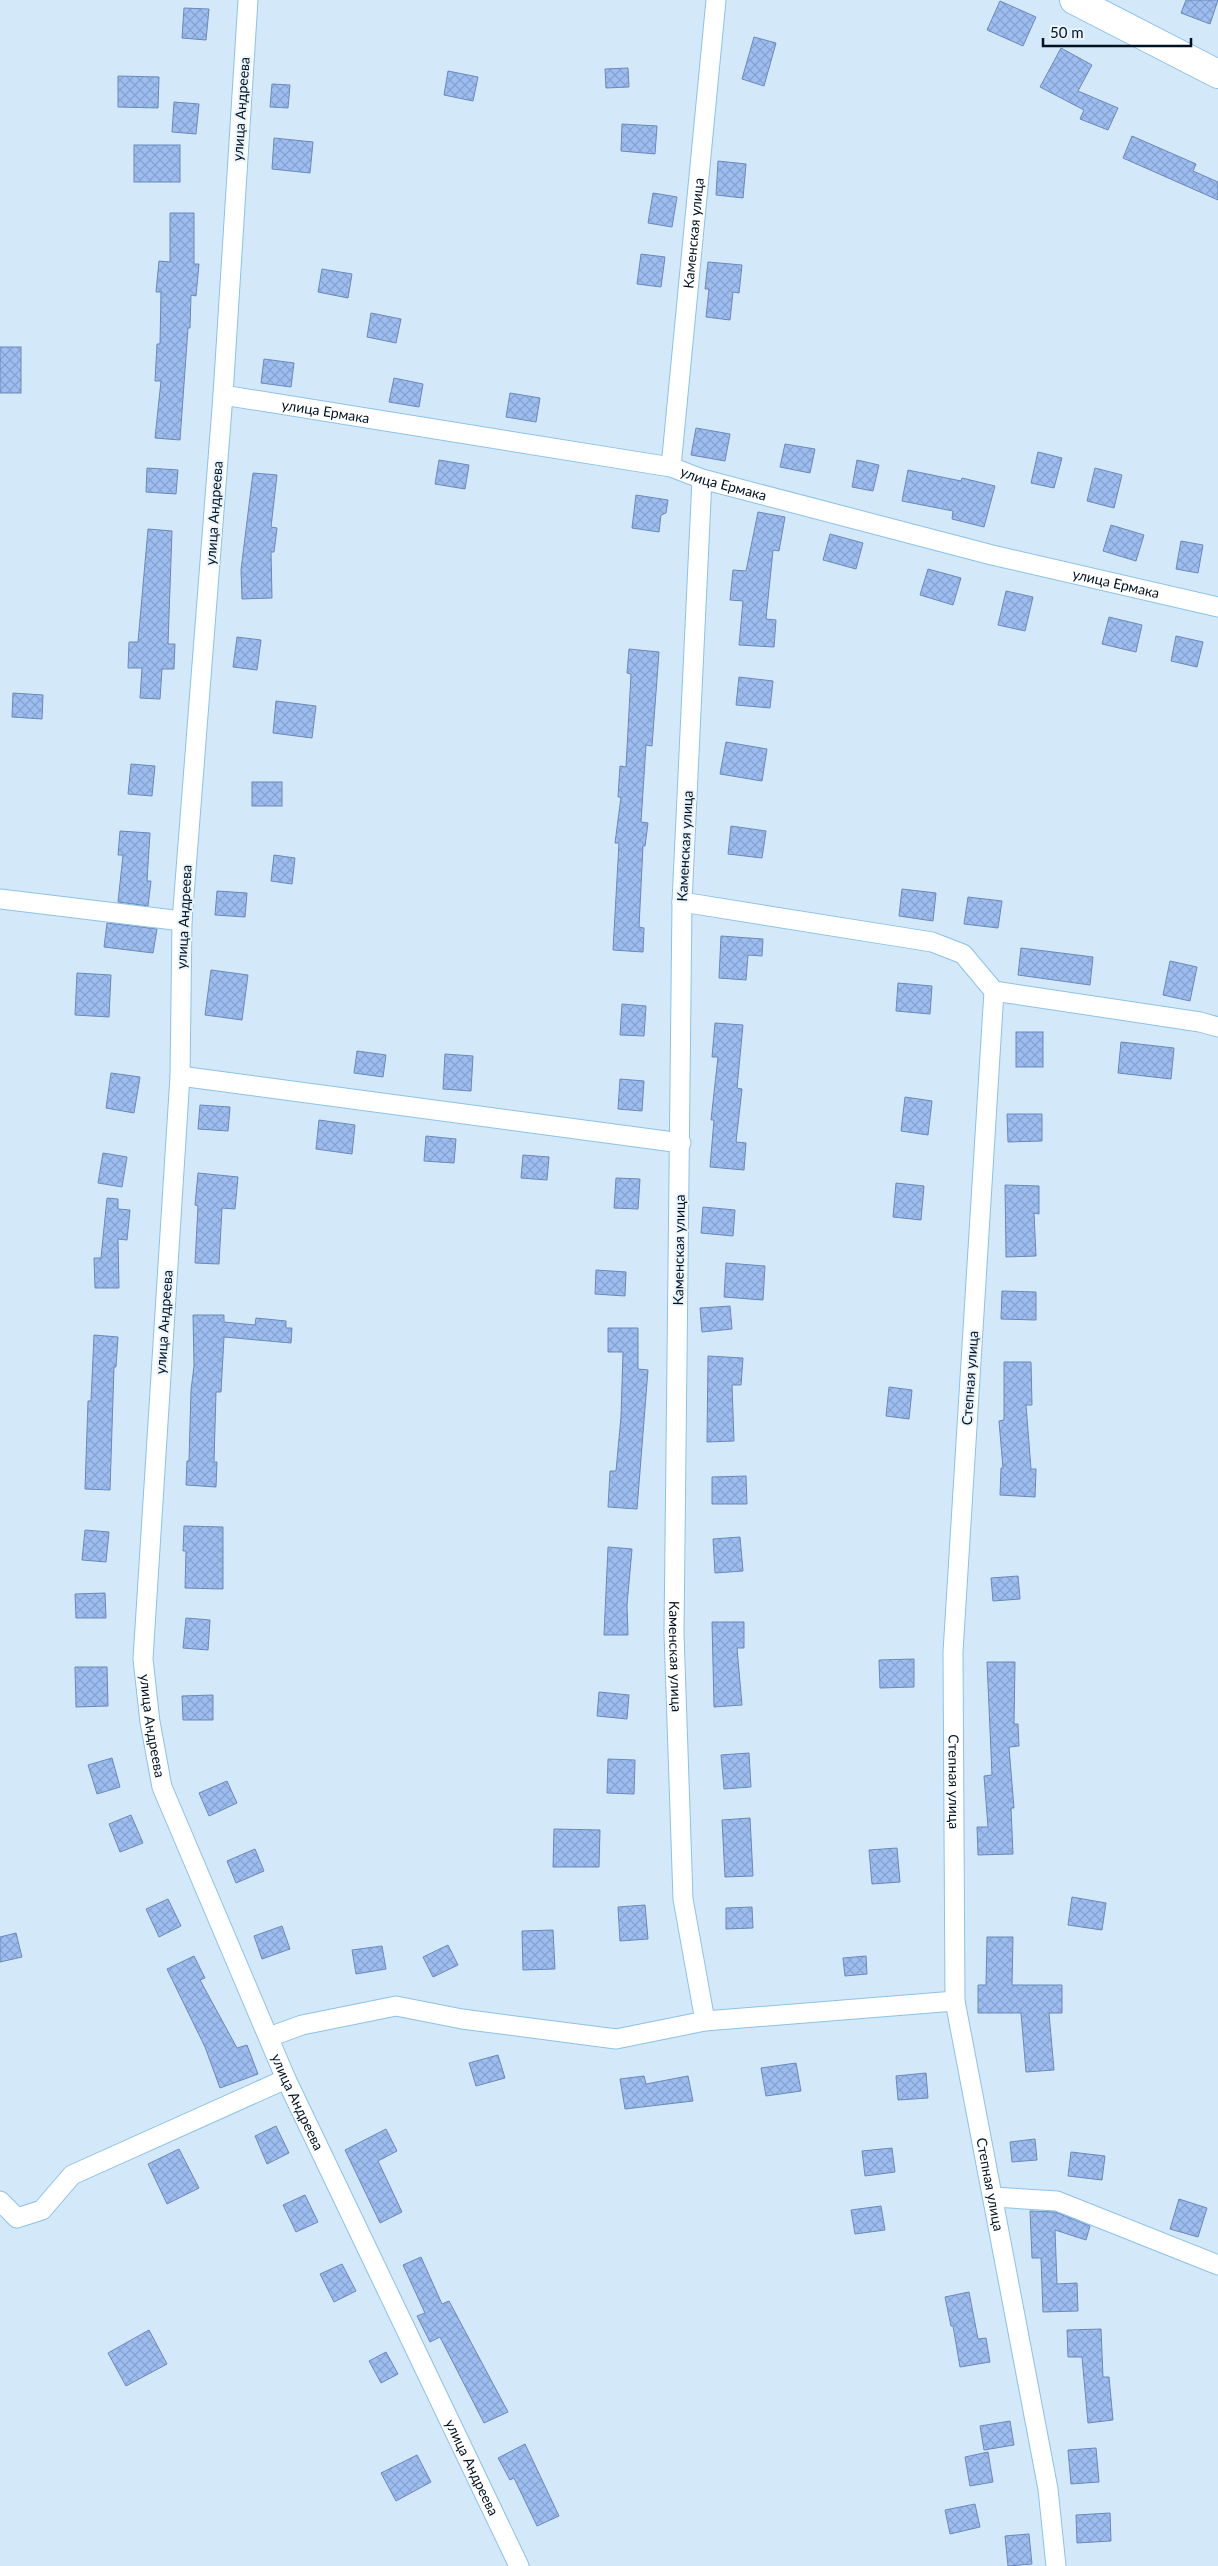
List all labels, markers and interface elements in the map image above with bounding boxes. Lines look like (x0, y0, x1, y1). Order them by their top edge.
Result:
scale bar (1043, 15, 1190, 47)
text: 50 m (1050, 23, 1084, 41)
street label: улица Андреева (228, 56, 253, 162)
street label: Каменская улица (679, 177, 707, 289)
street label: улица Ермака (281, 396, 371, 426)
street label: улица Андреева (201, 460, 226, 566)
street label: улица Ермака (678, 463, 768, 504)
street label: улица Ермака (1071, 565, 1161, 601)
street label: Каменская улица (673, 790, 696, 902)
street label: улица Андреева (172, 864, 195, 970)
street label: Каменская улица (669, 1194, 688, 1306)
street label: улица Андреева (151, 1269, 176, 1375)
street label: Степная улица (958, 1330, 981, 1426)
street label: Каменская улица (666, 1601, 686, 1712)
street label: улица Андреева (137, 1673, 169, 1779)
street label: Степная улица (945, 1734, 963, 1829)
street label: улица Андреева (268, 2051, 328, 2153)
street label: Степная улица (973, 2136, 1008, 2233)
street label: улица Андреева (442, 2417, 503, 2518)

